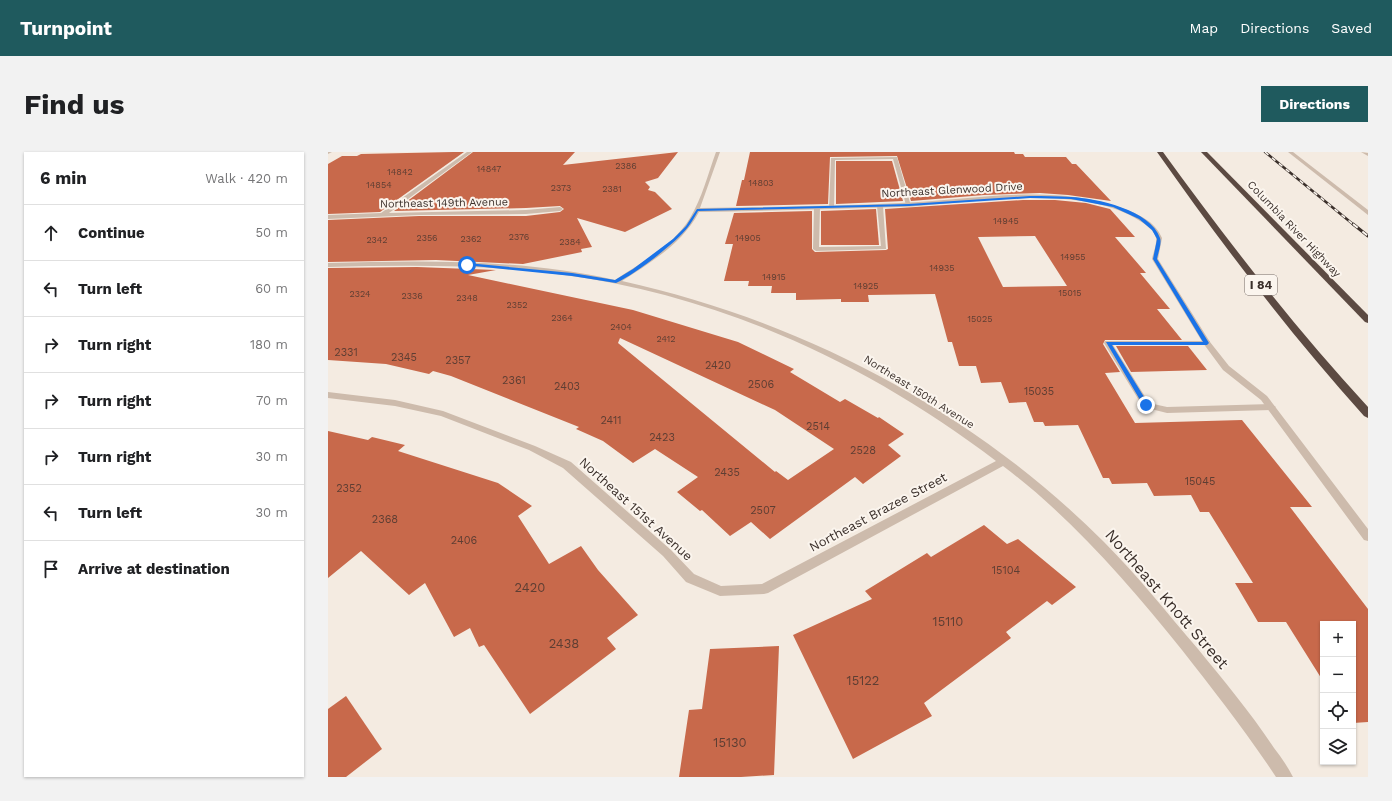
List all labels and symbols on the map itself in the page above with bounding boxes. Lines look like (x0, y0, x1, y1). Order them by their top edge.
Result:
house number: 2386 (615, 161, 637, 171)
house number: 14847 (477, 164, 501, 174)
house number: 14842 (387, 167, 413, 177)
house number: 14803 (748, 178, 774, 188)
street label: Columbia River Highway (1245, 178, 1344, 280)
house number: 14854 (366, 180, 392, 190)
street label: Northeast Glenwood Drive (881, 180, 1023, 200)
house number: 2373 (551, 183, 571, 193)
house number: 2381 (602, 184, 622, 194)
street label: Northeast 149th Avenue (380, 195, 508, 211)
house number: 14945 (993, 216, 1019, 226)
house number: 2376 (509, 232, 529, 242)
house number: 2356 (416, 233, 438, 243)
house number: 14905 (735, 233, 761, 243)
house number: 2362 (460, 234, 482, 244)
house number: 2342 (366, 235, 388, 245)
house number: 2384 (559, 237, 581, 247)
house number: 14955 (1060, 252, 1086, 262)
route start (458, 256, 476, 274)
house number: 14935 (930, 263, 954, 273)
house number: 14915 (762, 272, 786, 282)
road number: I 84 (1245, 275, 1277, 295)
house number: 14925 (853, 281, 879, 291)
house number: 15015 (1058, 288, 1082, 298)
house number: 2324 (350, 289, 371, 299)
house number: 2336 (401, 291, 423, 301)
house number: 2348 (456, 293, 478, 303)
house number: 2352 (507, 300, 527, 310)
house number: 2364 (551, 313, 573, 323)
house number: 15025 (968, 314, 992, 324)
house number: 2404 (610, 322, 632, 332)
house number: 2412 (656, 334, 676, 344)
house number: 2331 (334, 346, 358, 359)
house number: 2345 (391, 351, 417, 364)
street label: Northeast 150th Avenue (861, 353, 977, 431)
house number: 2357 (445, 354, 471, 367)
house number: 2420 (705, 359, 731, 372)
house number: 2361 (502, 374, 526, 387)
house number: 2506 (748, 378, 774, 391)
house number: 2403 (554, 380, 580, 393)
house number: 15035 (1024, 385, 1054, 398)
route end (1137, 396, 1155, 414)
house number: 2411 (600, 414, 622, 427)
house number: 2514 (806, 420, 830, 433)
house number: 2423 (649, 431, 675, 444)
house number: 2528 (850, 444, 876, 457)
street label: Northeast 151st Avenue (576, 454, 696, 564)
house number: 2435 (714, 466, 740, 479)
street label: Northeast Brazee Street (807, 469, 950, 555)
house number: 15045 (1185, 475, 1215, 488)
house number: 2352 (336, 482, 362, 495)
house number: 2507 (750, 504, 776, 517)
house number: 2368 (372, 513, 398, 526)
street label: Northeast Knott Street (1101, 525, 1233, 673)
house number: 2406 (451, 534, 477, 547)
house number: 15104 (992, 564, 1021, 577)
house number: 2420 (515, 580, 545, 595)
house number: 15110 (933, 614, 963, 629)
house number: 2438 (549, 636, 579, 651)
house number: 15122 (847, 673, 879, 688)
house number: 15130 (713, 735, 747, 750)

